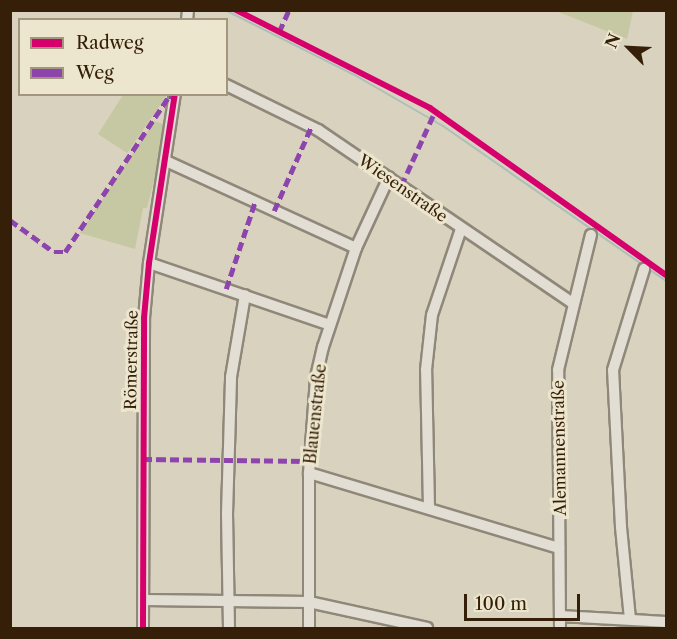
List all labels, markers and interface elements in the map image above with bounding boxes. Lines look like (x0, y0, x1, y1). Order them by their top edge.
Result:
legend (18, 18, 228, 96)
north arrow (599, 18, 659, 78)
text: N (601, 30, 625, 51)
text: Radweg (76, 32, 143, 54)
text: Weg (76, 62, 114, 84)
street label: Wiesenstraße (354, 150, 452, 226)
street label: Römerstraße (121, 310, 141, 410)
street label: Blauenstraße (300, 363, 330, 465)
street label: Alemannenstraße (548, 380, 570, 516)
scale bar (467, 582, 582, 620)
text: 100 m (475, 593, 527, 615)

